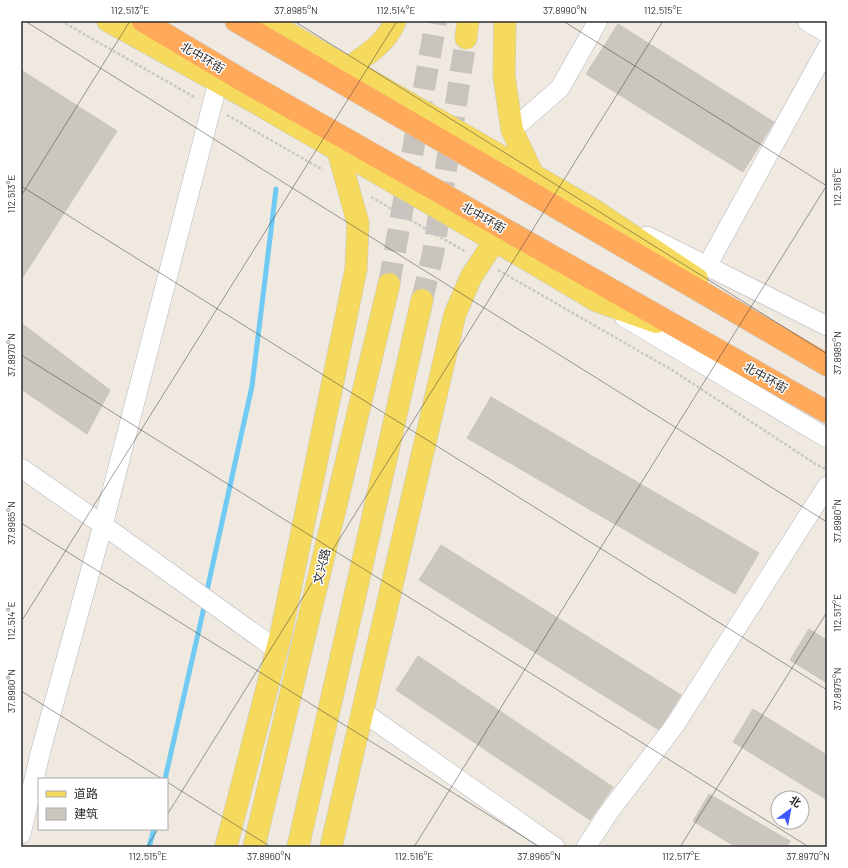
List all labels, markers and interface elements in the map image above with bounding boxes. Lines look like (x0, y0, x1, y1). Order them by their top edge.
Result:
text: 112.513°E (111, 4, 149, 16)
text: 37.8985°N (274, 4, 318, 16)
text: 112.514°E (377, 4, 415, 16)
text: 37.8990°N (543, 4, 587, 16)
text: 112.515°E (644, 4, 682, 16)
street label: 北中环街 (179, 39, 227, 75)
text: 112.516°E (831, 168, 843, 206)
text: 112.513°E (5, 175, 17, 213)
street label: 北中环街 (460, 199, 508, 235)
text: 37.8985°N (831, 331, 843, 375)
text: 37.8970°N (5, 333, 17, 377)
street label: 北中环街 (742, 359, 790, 395)
text: 37.8980°N (831, 499, 843, 543)
text: 37.8965°N (5, 501, 17, 545)
street label: 文兴路 (310, 547, 332, 585)
text: 112.517°E (831, 594, 843, 632)
text: 112.514°E (5, 602, 17, 640)
text: 37.8975°N (831, 667, 843, 711)
text: 37.8960°N (5, 669, 17, 713)
legend (38, 778, 168, 830)
text: 道路 (74, 786, 98, 800)
north arrow (770, 790, 810, 830)
text: 北 (787, 793, 804, 810)
text: 建筑 (74, 806, 98, 820)
text: 112.515°E (129, 850, 167, 862)
text: 37.8960°N (247, 850, 291, 862)
text: 112.516°E (395, 850, 433, 862)
text: 37.8965°N (517, 850, 561, 862)
text: 112.517°E (662, 850, 700, 862)
text: 37.8970°N (786, 850, 830, 862)

